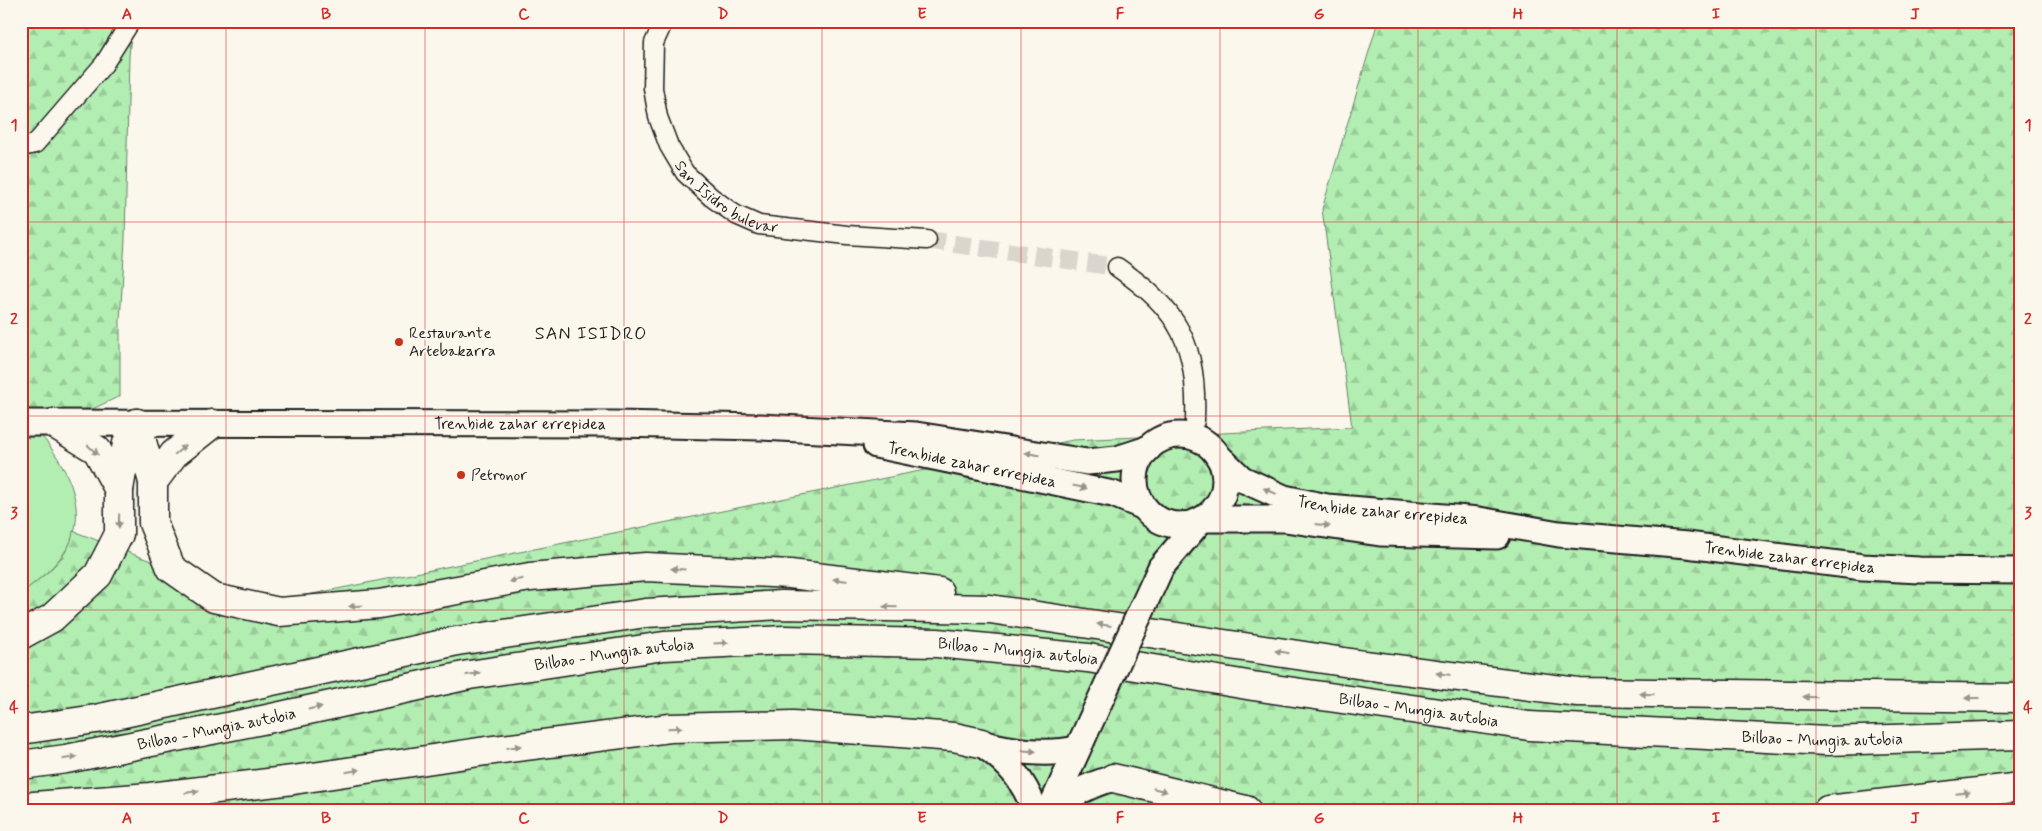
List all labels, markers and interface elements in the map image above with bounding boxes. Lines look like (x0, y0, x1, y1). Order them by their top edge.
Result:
text: A (122, 4, 132, 25)
text: B (321, 4, 331, 25)
text: C (518, 4, 530, 25)
text: D (717, 4, 729, 25)
text: E (917, 4, 927, 25)
text: F (1116, 4, 1125, 25)
text: G (1314, 4, 1325, 25)
text: H (1513, 4, 1524, 25)
text: I (1712, 4, 1721, 25)
text: J (1910, 4, 1920, 25)
text: 1 (10, 115, 18, 136)
text: 1 (2024, 115, 2032, 136)
street label: San Isidro bulevar (669, 157, 780, 238)
text: 2 (10, 309, 18, 330)
text: 2 (2024, 309, 2032, 330)
district label: SAN ISIDRO (535, 322, 647, 346)
place label: Restaurante Artebakarra (409, 323, 496, 362)
marker: Restaurante Artebakarra (393, 336, 405, 348)
street label: Trenbide zahar errepidea (434, 413, 606, 434)
street label: Trenbide zahar errepidea (886, 437, 1058, 493)
one-way arrow (87, 444, 100, 455)
one-way arrow (173, 444, 186, 455)
one-way arrow (1023, 449, 1039, 457)
place label: Petronor (471, 465, 527, 486)
marker: Petronor (455, 469, 467, 481)
one-way arrow (1072, 483, 1088, 491)
one-way arrow (1263, 487, 1277, 495)
street label: Trenbide zahar errepidea (1295, 491, 1469, 530)
text: 3 (10, 503, 18, 524)
text: 3 (2024, 503, 2032, 524)
one-way arrow (115, 514, 123, 530)
one-way arrow (1315, 521, 1331, 529)
street label: Trenbide zahar errepidea (1703, 537, 1876, 578)
one-way arrow (669, 564, 685, 572)
one-way arrow (831, 576, 847, 584)
one-way arrow (508, 577, 524, 585)
one-way arrow (347, 603, 363, 611)
one-way arrow (882, 603, 898, 611)
one-way arrow (1095, 621, 1111, 629)
street label: Bilbao - Mungia autobia (937, 633, 1100, 670)
street label: Bilbao - Mungia autobia (533, 634, 695, 676)
one-way arrow (714, 639, 730, 647)
one-way arrow (1273, 647, 1289, 655)
one-way arrow (466, 670, 482, 678)
one-way arrow (1434, 670, 1450, 678)
street label: Bilbao - Mungia autobia (1337, 688, 1500, 732)
one-way arrow (1639, 690, 1655, 698)
one-way arrow (1801, 692, 1817, 700)
one-way arrow (1964, 694, 1980, 702)
text: 4 (9, 697, 19, 718)
text: 4 (2023, 697, 2033, 718)
street label: Bilbao - Mungia autobia (136, 702, 298, 755)
one-way arrow (307, 704, 322, 712)
one-way arrow (667, 724, 683, 732)
street label: Bilbao - Mungia autobia (1741, 726, 1903, 752)
one-way arrow (506, 743, 522, 751)
one-way arrow (1021, 748, 1037, 756)
one-way arrow (62, 754, 77, 762)
one-way arrow (345, 766, 361, 774)
one-way arrow (1153, 786, 1168, 794)
one-way arrow (184, 788, 200, 796)
one-way arrow (1955, 789, 1971, 797)
text: A (122, 808, 132, 829)
text: B (321, 808, 331, 829)
text: C (518, 808, 530, 829)
text: D (717, 808, 729, 829)
text: E (917, 808, 927, 829)
text: F (1116, 808, 1125, 829)
text: G (1314, 808, 1325, 829)
text: H (1513, 808, 1524, 829)
text: I (1712, 808, 1721, 829)
text: J (1910, 808, 1920, 829)

